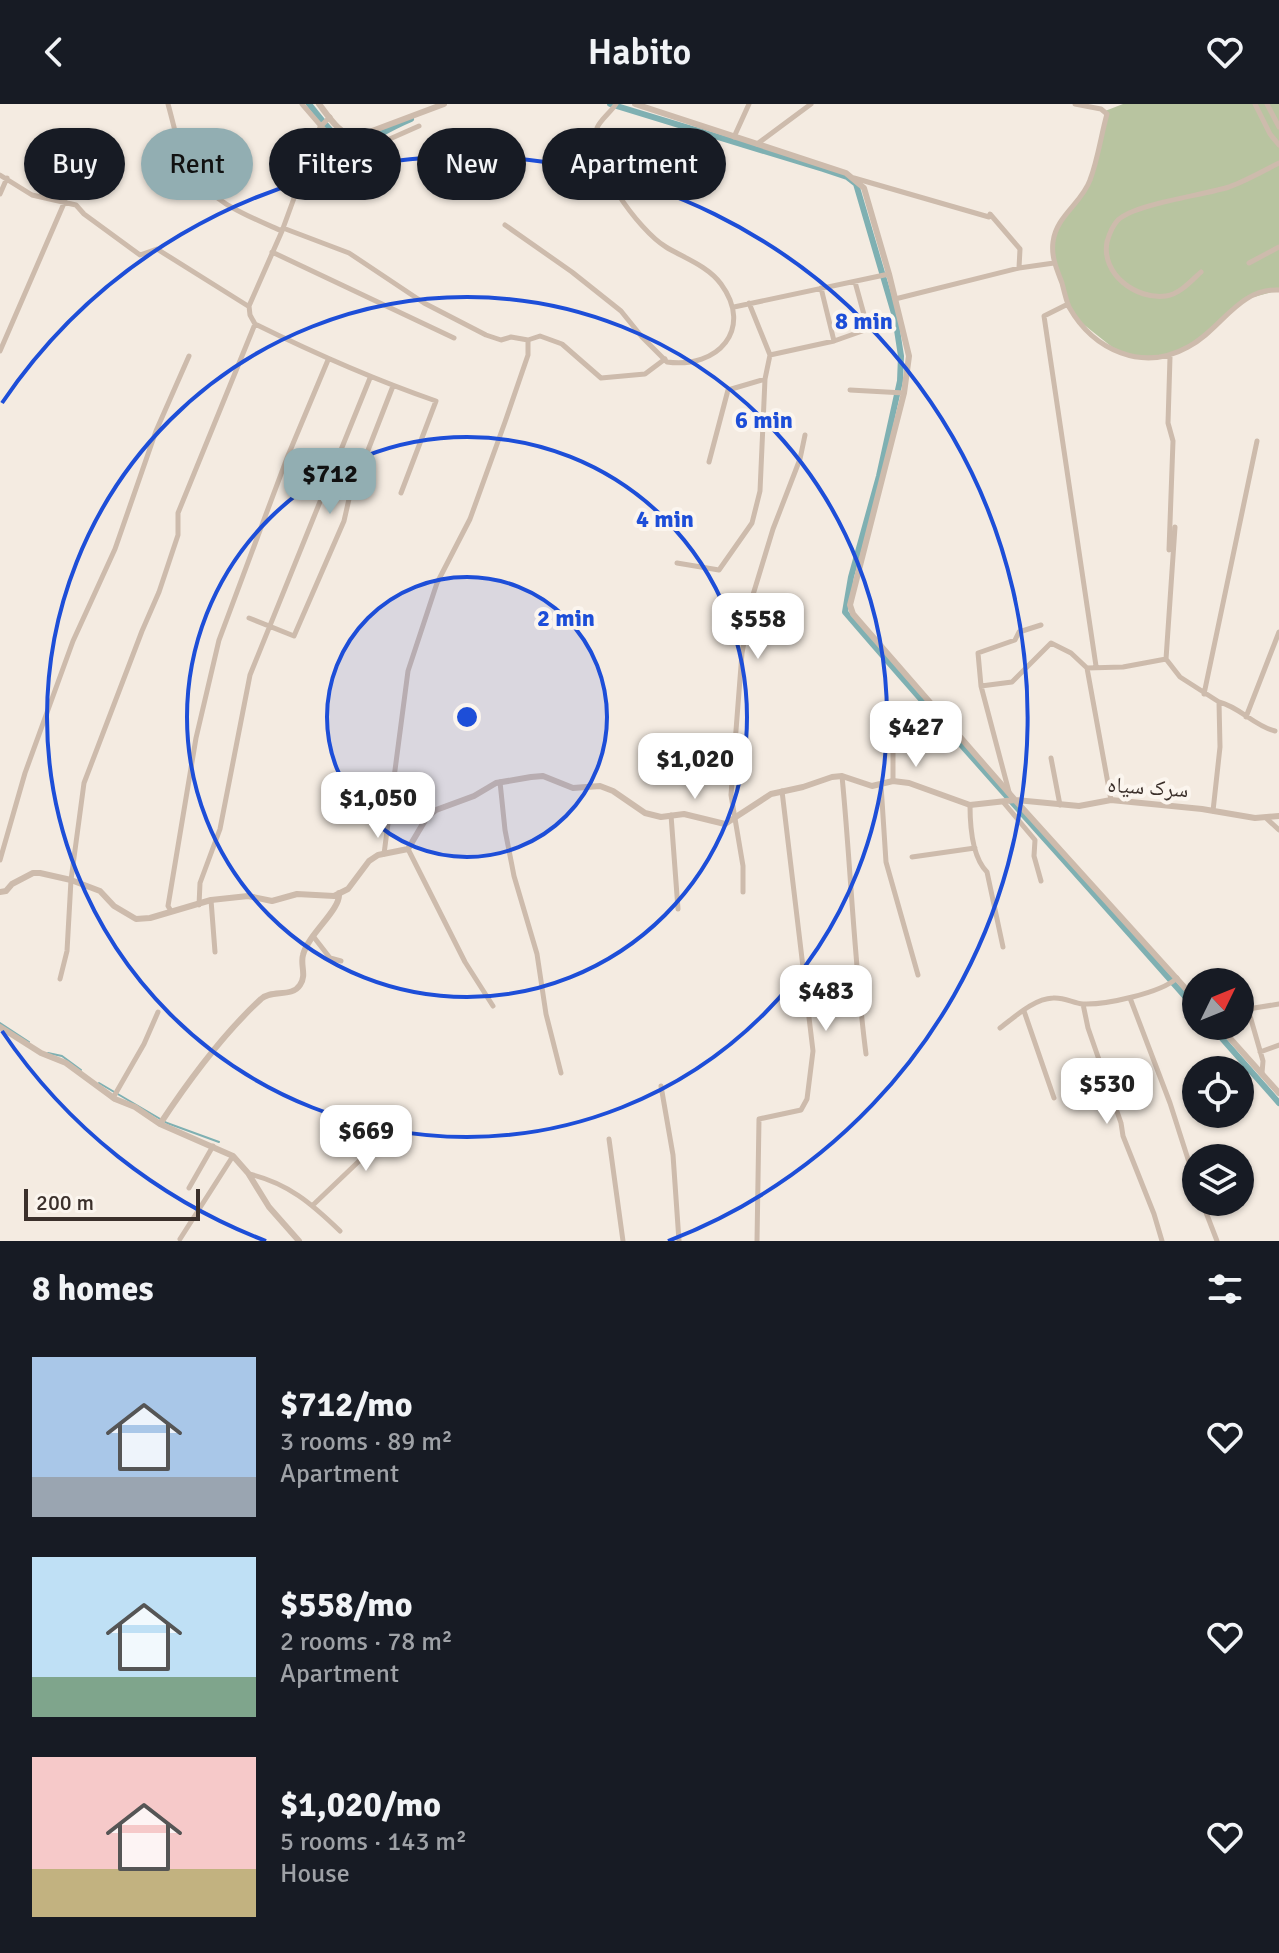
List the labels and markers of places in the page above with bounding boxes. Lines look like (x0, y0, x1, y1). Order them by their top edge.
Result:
pin: $712 (283, 448, 377, 516)
pin: $558 (711, 593, 805, 661)
pin: $427 (869, 701, 963, 769)
centre of rings (453, 703, 481, 731)
pin: $1,020 (630, 733, 760, 801)
pin: $1,050 (313, 772, 443, 840)
pin: $483 (779, 965, 873, 1033)
pin: $530 (1060, 1058, 1154, 1126)
pin: $669 (319, 1105, 413, 1173)

